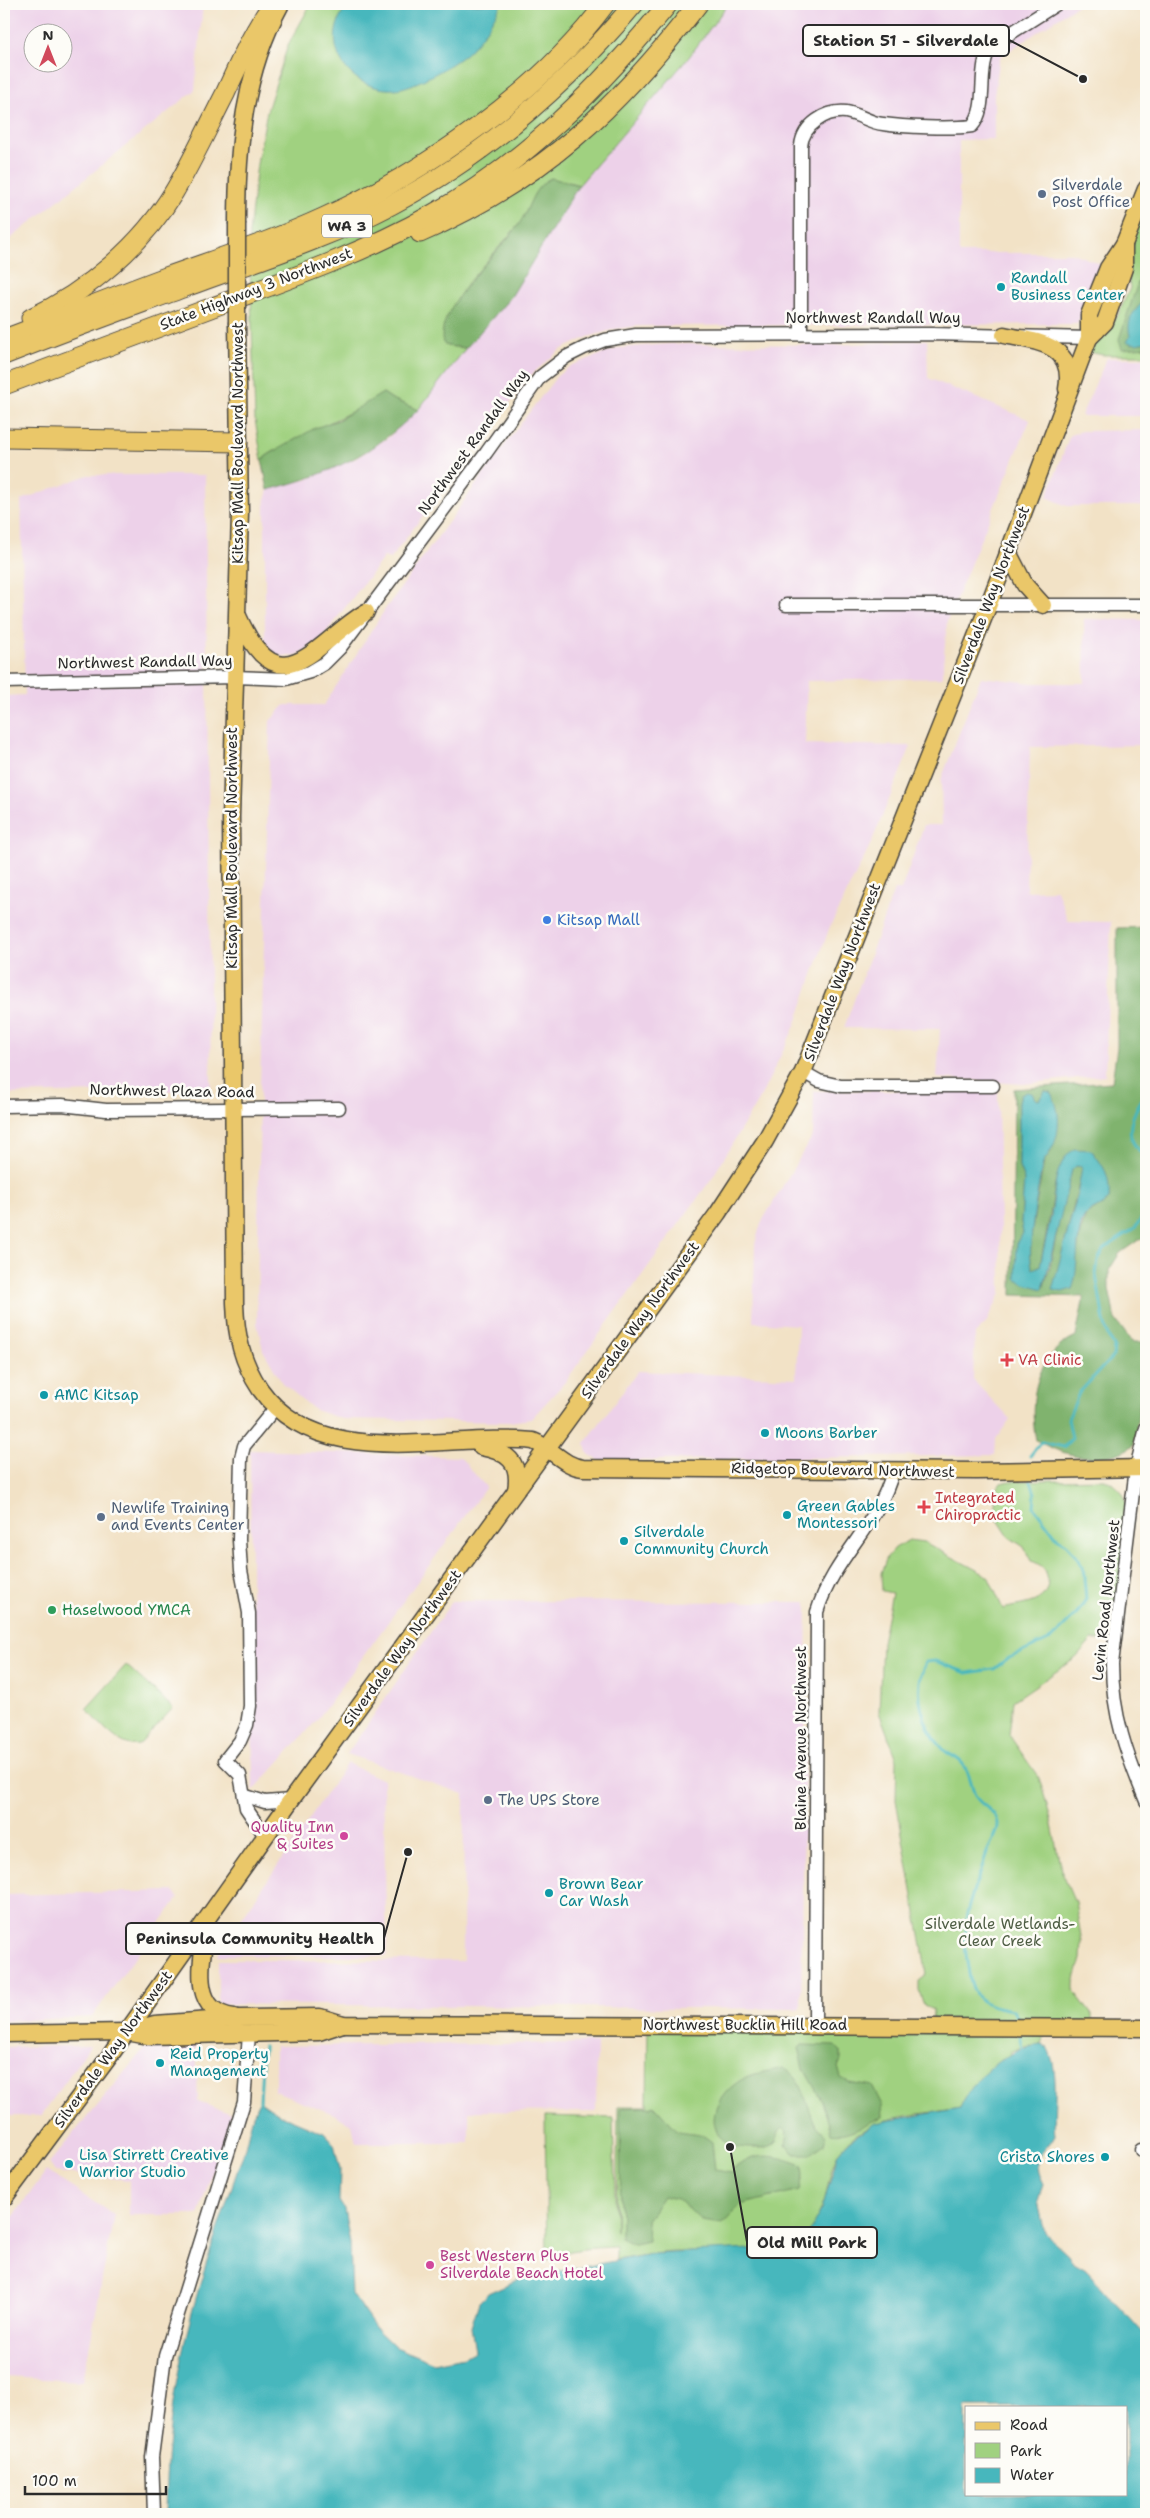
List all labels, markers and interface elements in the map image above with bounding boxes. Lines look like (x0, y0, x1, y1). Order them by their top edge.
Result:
north arrow (22, 22, 72, 72)
callout: Station 51 - Silverdale (803, 25, 1009, 56)
text: N (42, 26, 54, 44)
text: Station 51 - Silverdale (813, 30, 999, 51)
place label: Silverdale Post Office (1052, 175, 1130, 212)
marker: Silverdale Post Office (1036, 188, 1048, 200)
road number: WA 3 (322, 215, 372, 238)
street label: State Highway 3 Northwest (157, 243, 355, 335)
place label: Randall Business Center (1011, 268, 1124, 305)
marker: Randall Business Center (995, 281, 1007, 293)
street label: Northwest Randall Way (785, 308, 961, 328)
street label: Kitsap Mall Boulevard Northwest (228, 322, 248, 564)
street label: Northwest Randall Way (413, 365, 533, 519)
street label: Silverdale Way Northwest (948, 503, 1034, 687)
street label: Northwest Randall Way (57, 650, 233, 674)
street label: Kitsap Mall Boulevard Northwest (222, 727, 242, 969)
street label: Silverdale Way Northwest (799, 880, 885, 1064)
place label: Kitsap Mall (557, 910, 640, 930)
marker: Kitsap Mall (541, 914, 553, 926)
street label: Northwest Plaza Road (89, 1080, 255, 1102)
street label: Silverdale Way Northwest (576, 1237, 704, 1403)
place label: VA Clinic (1018, 1350, 1082, 1370)
marker: VA Clinic (1000, 1353, 1014, 1367)
place label: AMC Kitsap (54, 1385, 139, 1405)
marker: AMC Kitsap (38, 1389, 50, 1401)
place label: Moons Barber (775, 1423, 878, 1443)
marker: Moons Barber (759, 1427, 771, 1439)
street label: Ridgetop Boulevard Northwest (731, 1458, 955, 1482)
place label: Integrated Chiropractic (935, 1488, 1021, 1525)
place label: Green Gables Montessori (797, 1496, 895, 1533)
place label: Newlife Training and Events Center (111, 1498, 245, 1535)
marker: Integrated Chiropractic (917, 1500, 931, 1514)
marker: Green Gables Montessori (781, 1509, 793, 1521)
marker: Newlife Training and Events Center (95, 1511, 107, 1523)
street label: Levin Road Northwest (1088, 1518, 1124, 1682)
place label: Silverdale Community Church (634, 1522, 769, 1559)
marker: Silverdale Community Church (618, 1535, 630, 1547)
street label: Silverdale Way Northwest (338, 1565, 466, 1731)
place label: Haselwood YMCA (62, 1600, 191, 1620)
marker: Haselwood YMCA (46, 1604, 58, 1616)
street label: Blaine Avenue Northwest (791, 1646, 811, 1830)
place label: The UPS Store (498, 1790, 600, 1810)
marker: The UPS Store (482, 1794, 494, 1806)
place label: Quality Inn & Suites (251, 1817, 334, 1854)
marker: Quality Inn & Suites (338, 1830, 350, 1842)
place label: Brown Bear Car Wash (559, 1874, 644, 1911)
marker: Brown Bear Car Wash (543, 1887, 555, 1899)
park label: Silverdale Wetlands- Clear Creek (925, 1914, 1075, 1951)
callout: Peninsula Community Health (126, 1923, 384, 1954)
text: Peninsula Community Health (136, 1928, 374, 1949)
street label: Silverdale Way Northwest (49, 1966, 177, 2132)
street label: Northwest Bucklin Hill Road (643, 2015, 848, 2035)
place label: Reid Property Management (170, 2044, 269, 2081)
marker: Reid Property Management (154, 2057, 166, 2069)
place label: Lisa Stirrett Creative Warrior Studio (79, 2145, 229, 2182)
place label: Crista Shores (1000, 2147, 1095, 2167)
marker: Crista Shores (1099, 2151, 1111, 2163)
marker: Lisa Stirrett Creative Warrior Studio (63, 2158, 75, 2170)
callout: Old Mill Park (747, 2227, 877, 2258)
text: Old Mill Park (757, 2232, 867, 2253)
place label: Best Western Plus Silverdale Beach Hotel (440, 2246, 603, 2283)
marker: Best Western Plus Silverdale Beach Hotel (424, 2259, 436, 2271)
legend (965, 2406, 1128, 2496)
text: Road (1010, 2415, 1048, 2435)
text: Park (1010, 2441, 1042, 2461)
scale bar (25, 2463, 166, 2495)
text: Water (1010, 2465, 1054, 2485)
text: 100 m (32, 2471, 77, 2491)

